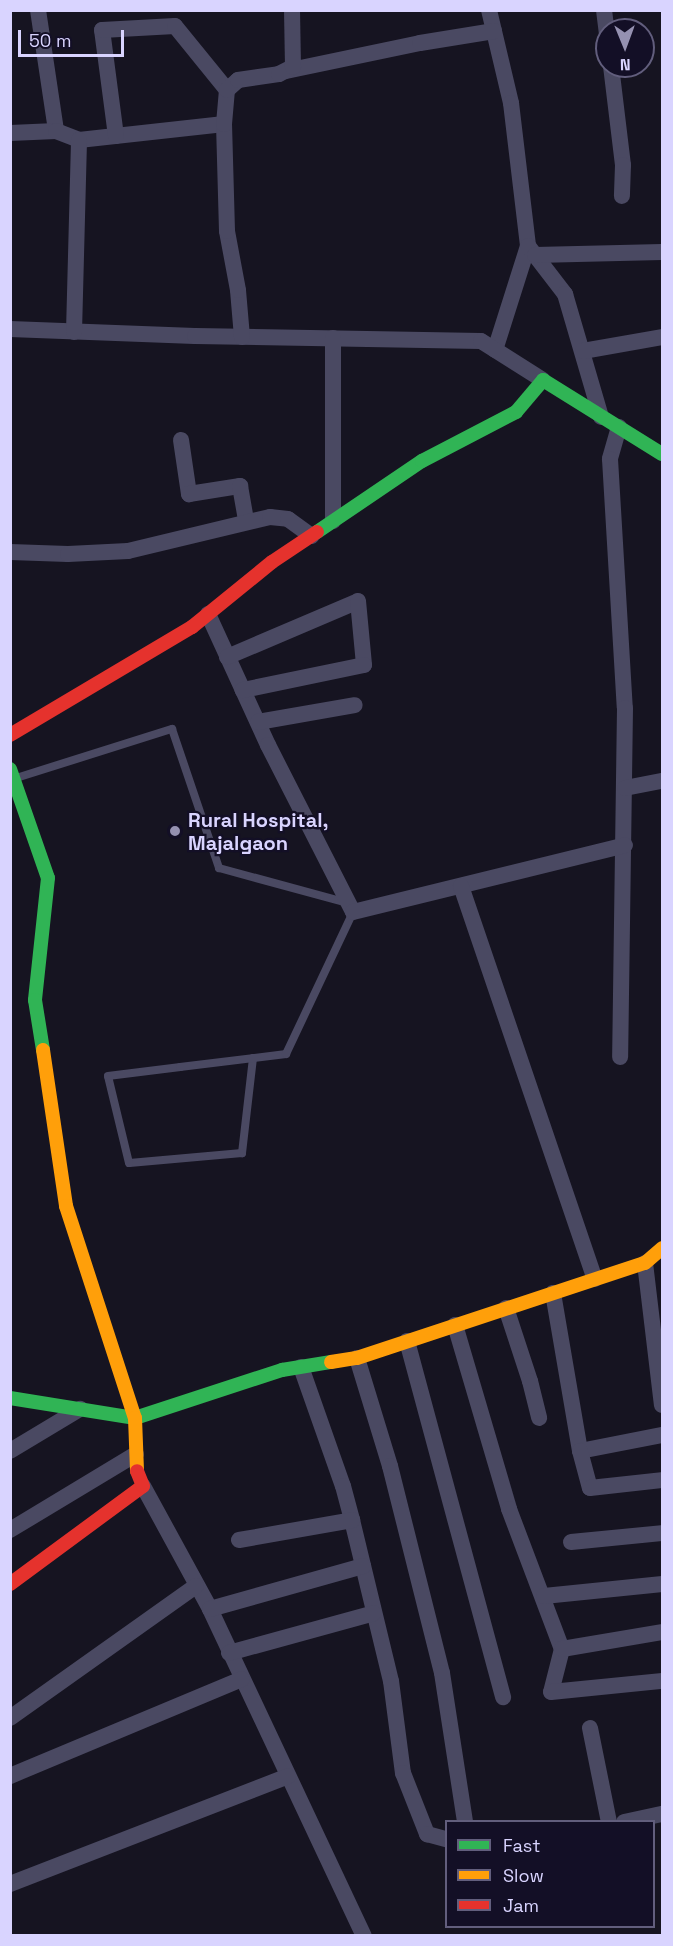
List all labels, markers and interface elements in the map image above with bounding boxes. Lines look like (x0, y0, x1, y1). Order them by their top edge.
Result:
scale bar (21, 18, 128, 56)
north arrow (595, 18, 655, 78)
text: 50 m (29, 29, 71, 52)
text: N (620, 54, 631, 75)
place label: Rural Hospital, Majalgaon (188, 808, 328, 855)
marker: Rural Hospital, Majalgaon (166, 822, 184, 840)
legend (445, 1820, 655, 1928)
text: Fast (503, 1834, 540, 1857)
text: Slow (503, 1864, 544, 1887)
text: Jam (503, 1894, 539, 1917)

